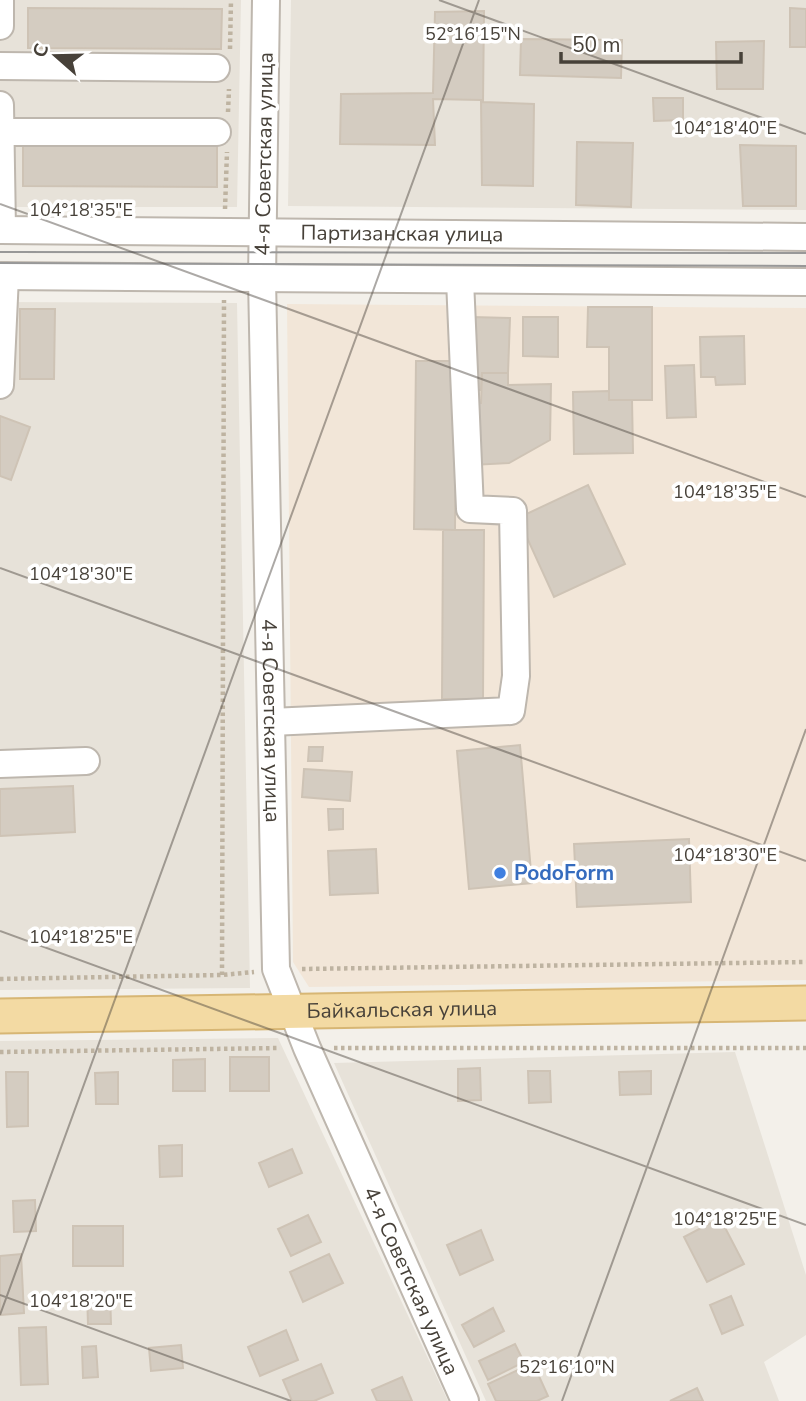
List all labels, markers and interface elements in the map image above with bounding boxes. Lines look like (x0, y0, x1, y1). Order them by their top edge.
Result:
north arrow (21, 21, 91, 91)
scale bar (561, 21, 741, 65)
text: 52°16'15"N (425, 22, 521, 46)
text: 50 m (572, 31, 621, 59)
text: С (27, 40, 55, 61)
street label: 4-я Советская улица (248, 52, 280, 256)
text: 104°18'40"E (673, 116, 777, 140)
text: 104°18'35"E (29, 198, 133, 222)
street label: Партизанская улица (300, 219, 504, 248)
text: 104°18'35"E (673, 480, 777, 504)
text: 104°18'30"E (29, 562, 133, 586)
street label: 4-я Советская улица (255, 619, 287, 823)
text: 104°18'30"E (673, 843, 777, 867)
place label: PodoForm (514, 859, 614, 887)
marker: PodoForm (492, 865, 508, 881)
text: 104°18'25"E (29, 925, 133, 949)
street label: Байкальская улица (306, 994, 498, 1025)
street label: 4-я Советская улица (357, 1182, 466, 1379)
text: 104°18'25"E (673, 1207, 777, 1231)
text: 104°18'20"E (29, 1289, 133, 1313)
text: 52°16'10"N (519, 1355, 615, 1379)

